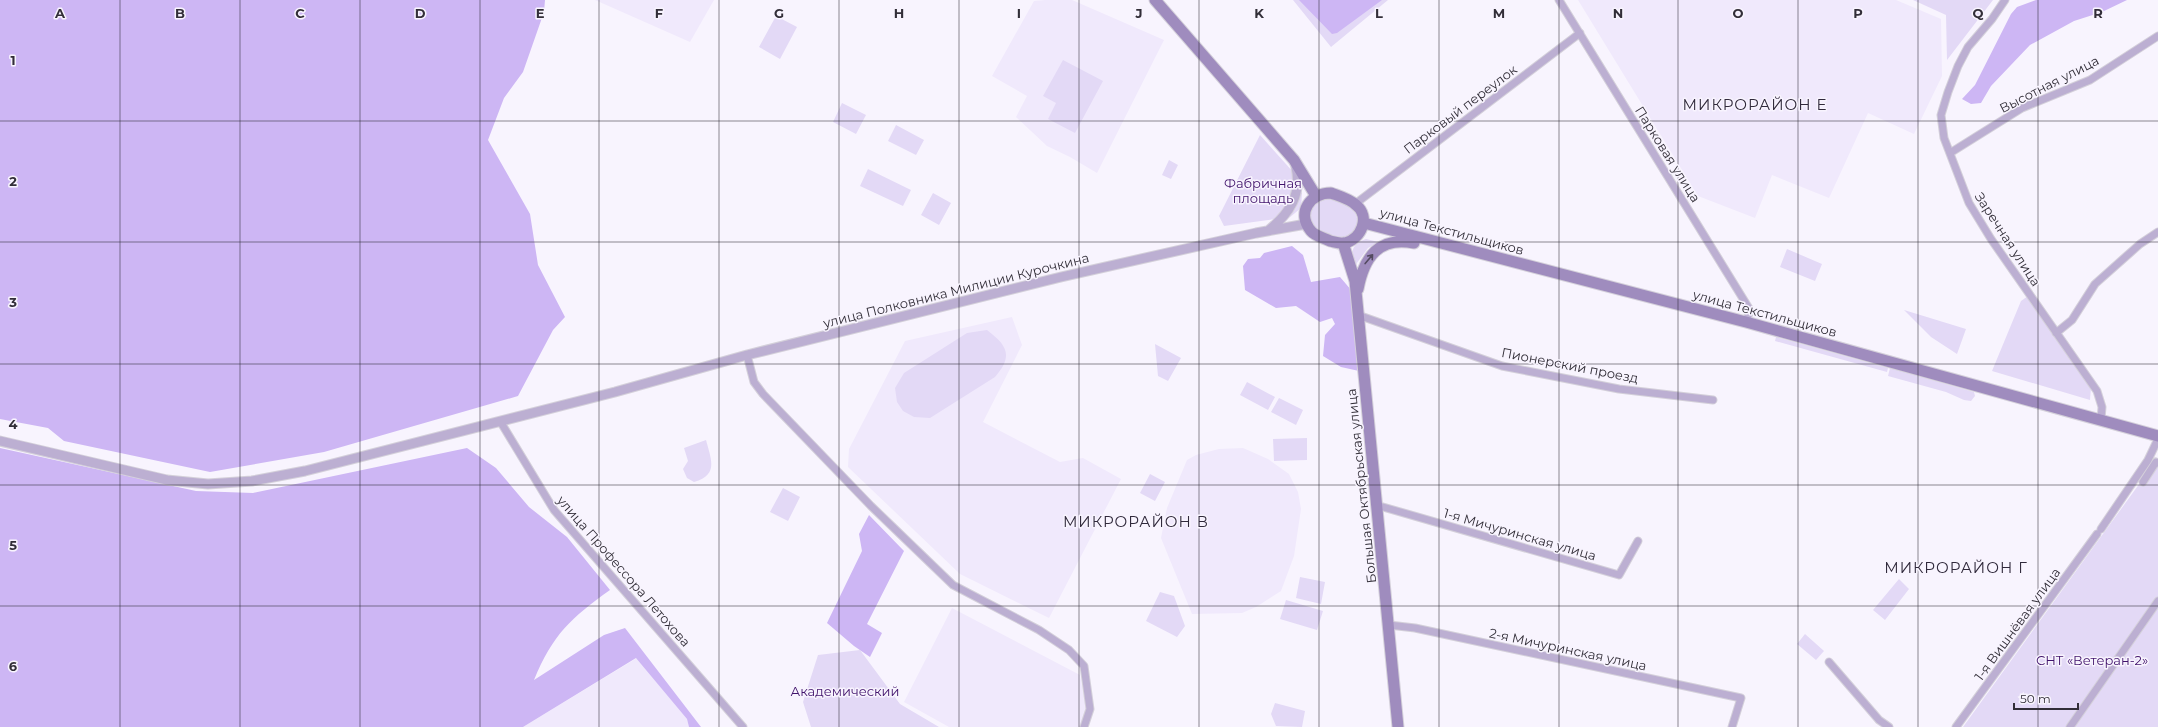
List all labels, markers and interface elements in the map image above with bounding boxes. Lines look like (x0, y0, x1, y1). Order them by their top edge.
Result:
text: A (54, 5, 66, 21)
text: B (175, 5, 185, 21)
text: C (295, 5, 305, 21)
text: D (415, 5, 426, 21)
text: E (536, 5, 545, 21)
text: F (655, 5, 663, 21)
text: G (774, 5, 784, 21)
text: H (894, 5, 904, 21)
text: I (1017, 5, 1021, 21)
text: J (1134, 5, 1143, 21)
text: K (1254, 5, 1264, 21)
text: L (1375, 5, 1383, 21)
text: M (1493, 5, 1505, 21)
text: N (1613, 5, 1623, 21)
text: O (1733, 5, 1744, 21)
text: P (1853, 5, 1863, 21)
text: Q (1973, 5, 1984, 21)
text: R (2093, 5, 2103, 21)
text: 1 (10, 52, 16, 68)
street label: Высотная улица (1997, 52, 2101, 116)
street label: Парковый переулок (1400, 61, 1520, 157)
district label: МИКРОРАЙОН Е (1683, 95, 1827, 114)
street label: Парковая улица (1632, 103, 1704, 205)
text: 2 (9, 173, 17, 189)
park label: Фабричная площадь (1224, 175, 1302, 206)
street label: Заречная улица (1972, 189, 2044, 289)
street label: улица Текстильщиков (1377, 204, 1526, 258)
street label: улица Полковника Милиции Курочкина (820, 249, 1091, 331)
one-way arrow (1364, 254, 1373, 264)
street label: улица Текстильщиков (1690, 286, 1839, 340)
text: 3 (8, 294, 17, 310)
street label: Пионерский проезд (1500, 344, 1640, 386)
street label: Большая Октябрьская улица (1343, 388, 1379, 584)
text: 4 (9, 416, 18, 432)
street label: улица Профессора Летохова (553, 491, 694, 650)
street label: 1-я Мичуринская улица (1442, 505, 1598, 563)
district label: МИКРОРАЙОН В (1063, 512, 1209, 531)
text: 5 (9, 537, 17, 553)
district label: МИКРОРАЙОН Г (1884, 558, 2028, 577)
street label: 1-я Вишнёвая улица (1971, 564, 2063, 684)
street label: 2-я Мичуринская улица (1488, 624, 1648, 674)
park label: СНТ «Ветеран-2» (2036, 652, 2148, 668)
text: 6 (9, 658, 18, 674)
park label: Академический (791, 683, 899, 699)
scale bar (2014, 685, 2078, 711)
text: 50 m (2020, 691, 2051, 706)

